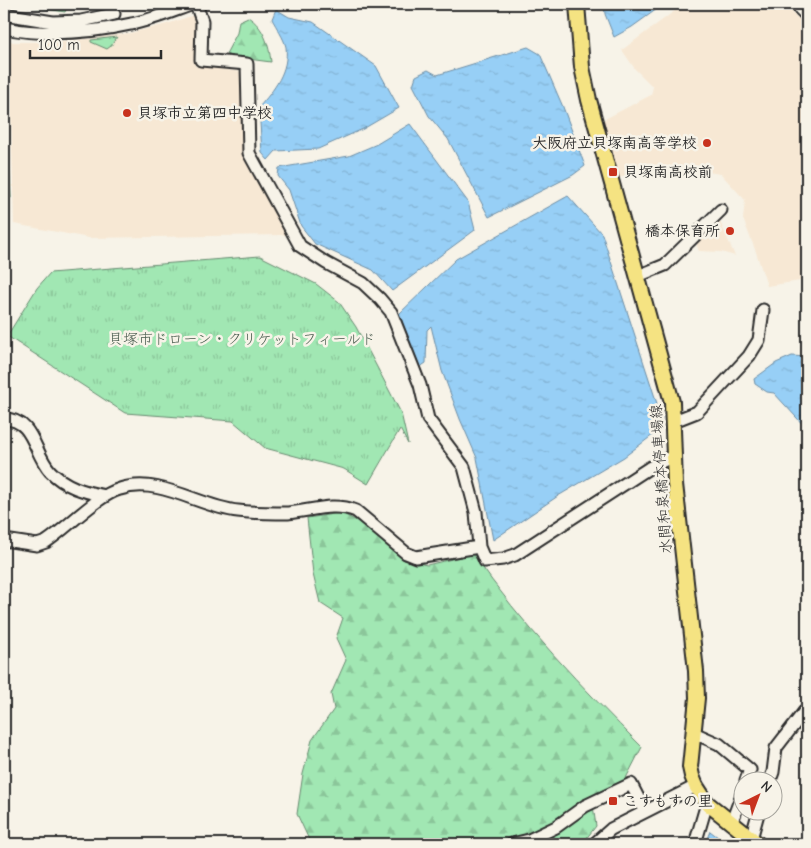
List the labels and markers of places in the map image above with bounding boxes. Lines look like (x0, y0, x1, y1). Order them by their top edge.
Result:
place label: 貝塚市立第四中学校 (137, 104, 272, 122)
marker: 貝塚市立第四中学校 (121, 107, 133, 119)
place label: 大阪府立貝塚南高等学校 (532, 134, 697, 152)
marker: 大阪府立貝塚南高等学校 (701, 137, 713, 149)
place label: 貝塚南高校前 (623, 163, 713, 181)
marker: 貝塚南高校前 (607, 166, 619, 178)
place label: 橋本保育所 (645, 222, 720, 240)
marker: 橋本保育所 (724, 225, 736, 237)
place label: こすもすの里 (623, 792, 713, 810)
marker: こすもすの里 (607, 795, 619, 807)

